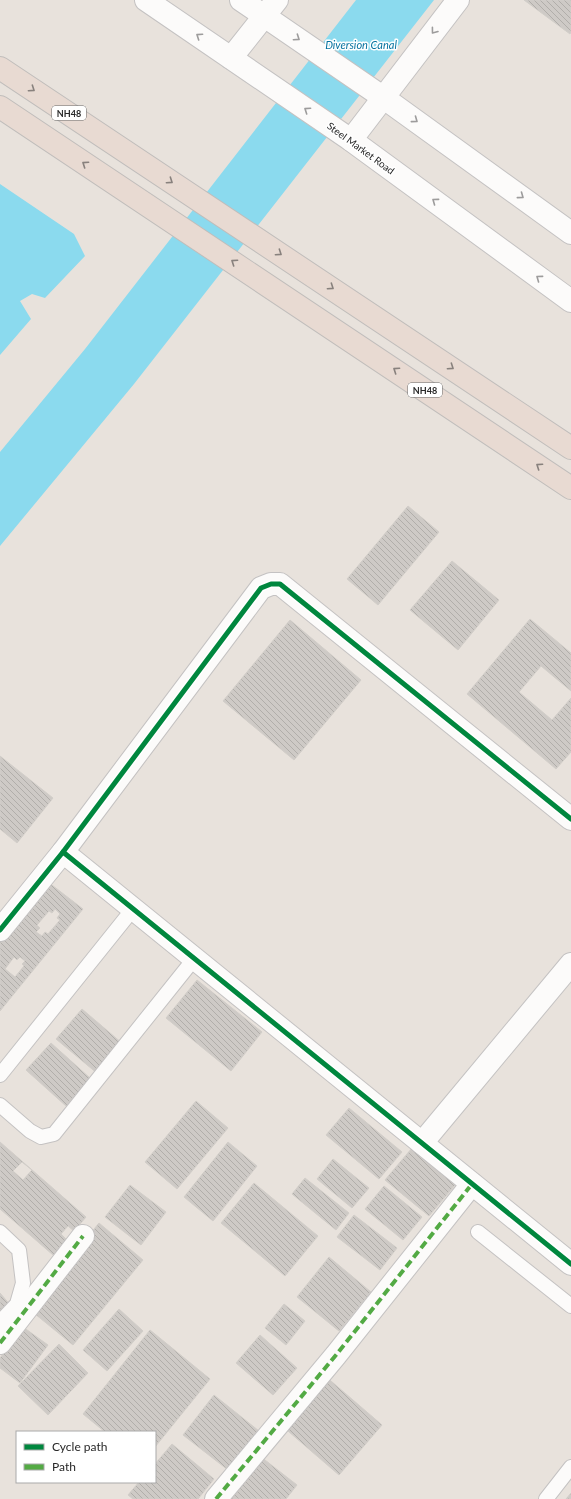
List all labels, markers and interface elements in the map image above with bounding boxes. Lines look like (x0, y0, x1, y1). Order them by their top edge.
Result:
one-way arrow (432, 27, 439, 34)
one-way arrow (196, 33, 203, 41)
one-way arrow (292, 33, 299, 40)
water label: Diversion Canal (325, 38, 397, 51)
one-way arrow (28, 84, 35, 91)
road number: NH48 (52, 106, 86, 120)
one-way arrow (305, 108, 312, 115)
one-way arrow (411, 115, 418, 123)
street label: Steel Market Road (325, 120, 397, 176)
one-way arrow (83, 162, 90, 169)
one-way arrow (166, 176, 173, 184)
one-way arrow (516, 191, 523, 198)
one-way arrow (432, 199, 439, 206)
one-way arrow (274, 248, 281, 255)
one-way arrow (231, 259, 238, 267)
one-way arrow (537, 276, 544, 283)
one-way arrow (327, 283, 334, 290)
one-way arrow (447, 363, 454, 370)
one-way arrow (393, 368, 400, 375)
road number: NH48 (408, 383, 442, 397)
one-way arrow (536, 464, 543, 471)
legend (16, 1431, 156, 1483)
text: Cycle path (52, 1439, 107, 1454)
text: Path (52, 1459, 76, 1474)

